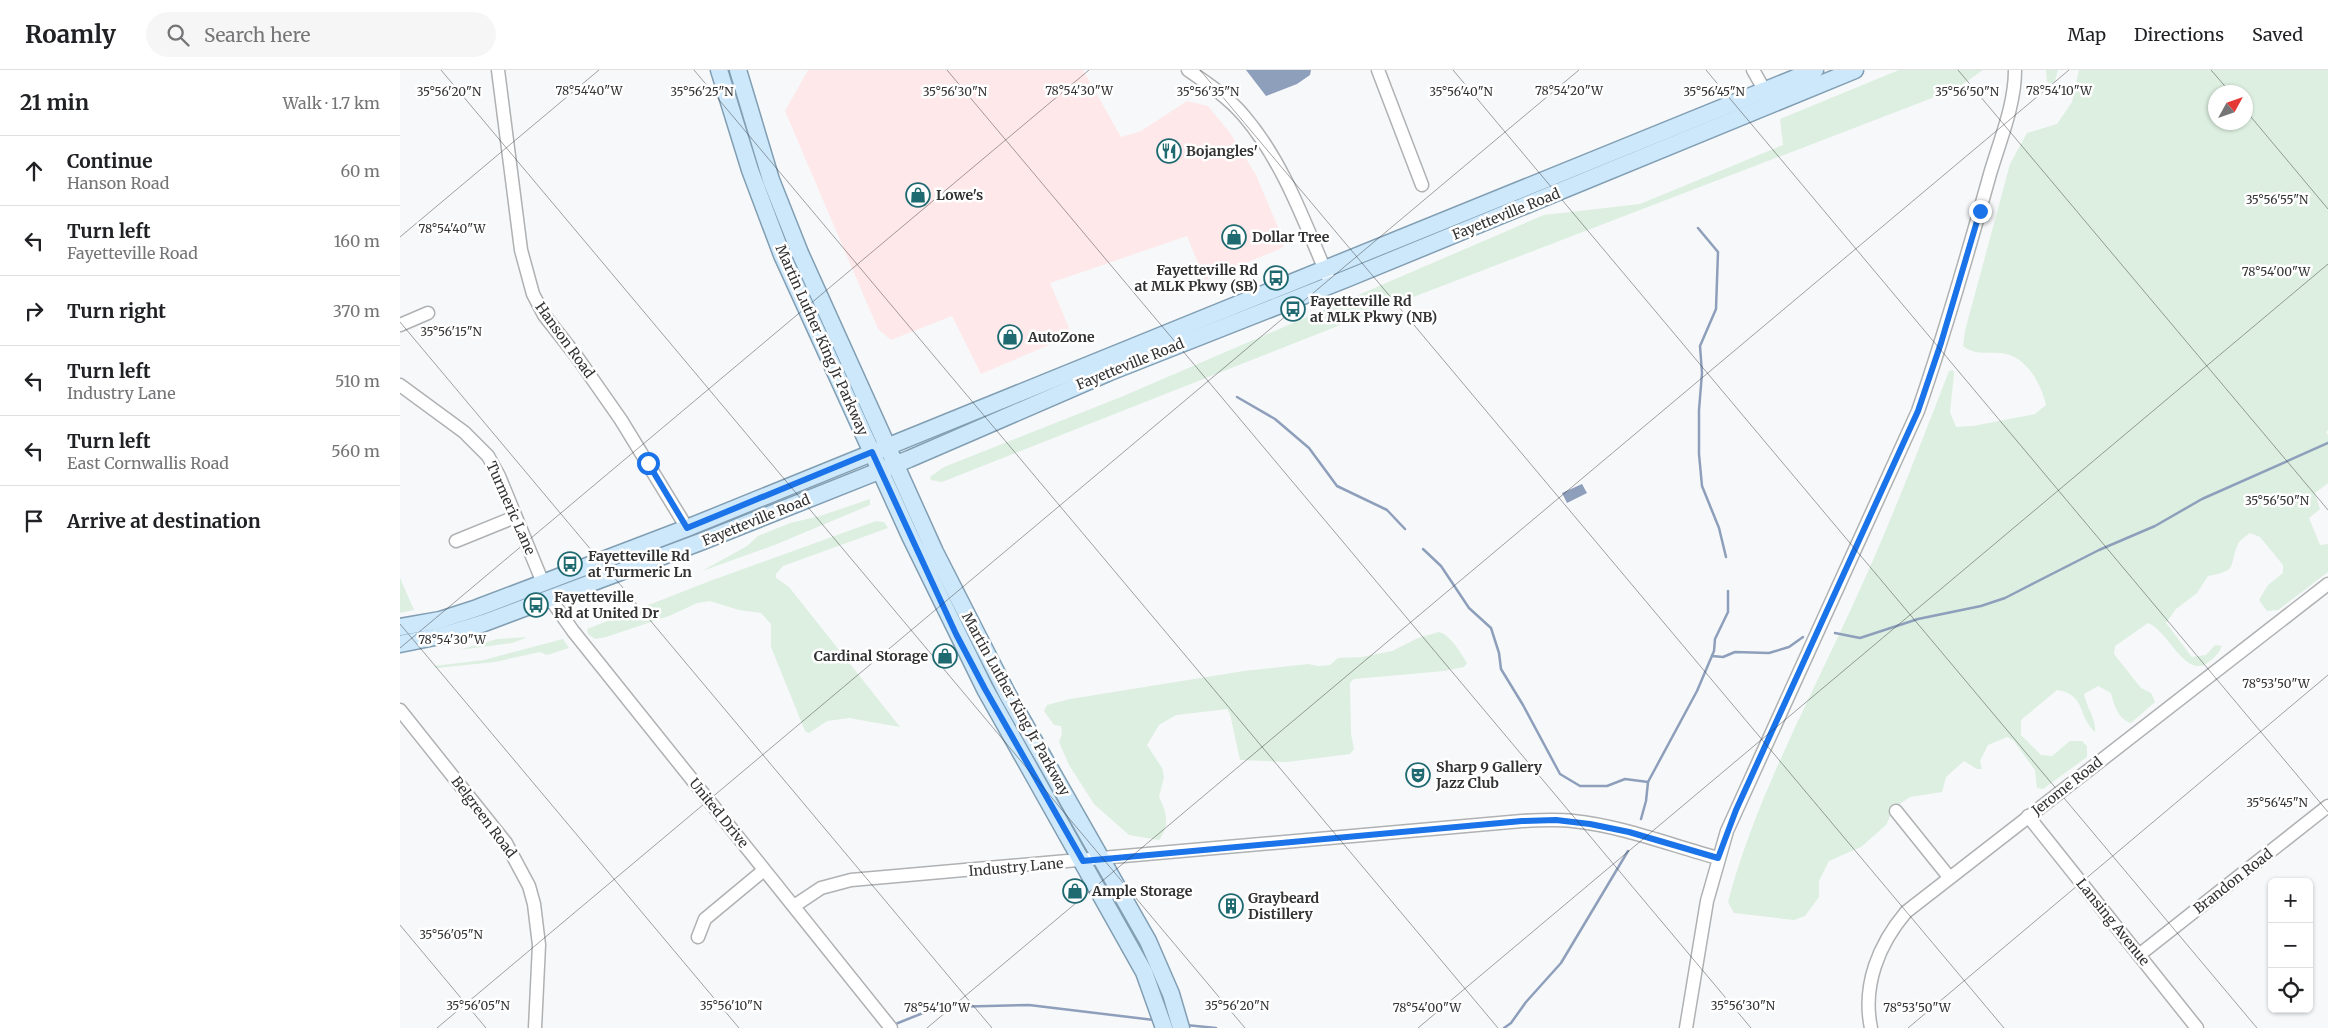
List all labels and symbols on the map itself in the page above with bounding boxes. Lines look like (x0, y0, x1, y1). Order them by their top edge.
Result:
text: 78°54'40"W (555, 83, 624, 98)
text: 78°54'30"W (1045, 83, 1114, 98)
text: 78°54'20"W (1535, 83, 1604, 98)
text: 78°54'10"W (2026, 83, 2093, 98)
text: 35°56'20"N (417, 84, 482, 99)
text: 35°56'25"N (670, 84, 734, 99)
text: 35°56'30"N (923, 84, 988, 99)
text: 35°56'35"N (1177, 84, 1240, 99)
text: 35°56'40"N (1429, 84, 1494, 99)
text: 35°56'45"N (1683, 84, 1746, 99)
text: 35°56'50"N (1935, 84, 2000, 99)
north arrow (2208, 85, 2253, 130)
restaurant icon: Bojangles' (1156, 138, 1182, 164)
place label: Bojangles' (1186, 142, 1258, 160)
shop icon: Lowe's (905, 182, 931, 208)
street label: Fayetteville Road (1450, 184, 1563, 244)
place label: Lowe's (936, 186, 983, 204)
text: 35°56'55"N (2246, 192, 2309, 207)
route end (1969, 200, 1992, 223)
text: 78°54'40"W (418, 221, 487, 236)
shop icon: Dollar Tree (1221, 224, 1247, 250)
place label: Dollar Tree (1252, 228, 1330, 246)
street label: Martin Luther King Jr Parkway (772, 242, 873, 439)
place label: Fayetteville Rd at MLK Pkwy (SB) (1134, 261, 1258, 295)
text: 78°54'00"W (2242, 264, 2311, 279)
bus stop icon: Fayetteville Rd at MLK Pkwy (SB) (1263, 265, 1289, 291)
place label: Fayetteville Rd at MLK Pkwy (NB) (1310, 292, 1437, 326)
bus stop icon: Fayetteville Rd at MLK Pkwy (NB) (1280, 296, 1306, 322)
street label: Hanson Road (531, 298, 599, 382)
text: 35°56'15"N (420, 324, 483, 339)
shop icon: AutoZone (997, 324, 1023, 350)
place label: AutoZone (1027, 328, 1095, 346)
street label: Fayetteville Road (1074, 334, 1187, 394)
route start (637, 452, 660, 475)
street label: Turmeric Lane (482, 459, 540, 557)
street label: Fayetteville Road (700, 490, 813, 550)
text: 35°56'50"N (2245, 493, 2310, 508)
place label: Fayetteville Rd at Turmeric Ln (588, 547, 692, 581)
bus stop icon: Fayetteville Rd at Turmeric Ln (557, 551, 583, 577)
place label: Fayetteville Rd at United Dr (554, 588, 659, 622)
bus stop icon: Fayetteville Rd at United Dr (523, 592, 549, 618)
street label: Martin Luther King Jr Parkway (958, 609, 1074, 800)
text: 78°54'30"W (418, 632, 487, 647)
shop icon: Cardinal Storage (932, 643, 958, 669)
place label: Cardinal Storage (814, 647, 928, 665)
text: 78°53'50"W (2242, 676, 2311, 691)
street label: Jerome Road (2027, 752, 2106, 820)
place label: Sharp 9 Gallery Jazz Club (1435, 758, 1543, 792)
theatre icon: Sharp 9 Gallery Jazz Club (1405, 762, 1431, 788)
street label: Belgreen Road (448, 773, 521, 862)
street label: United Drive (685, 774, 753, 852)
text: 35°56'45"N (2246, 795, 2309, 810)
street label: Brandon Road (2190, 844, 2277, 917)
street label: Industry Lane (968, 854, 1064, 880)
street label: Lansing Avenue (2072, 875, 2154, 969)
shop icon: Ample Storage (1062, 878, 1088, 904)
place label: Ample Storage (1091, 882, 1193, 900)
place label: Graybeard Distillery (1248, 889, 1320, 923)
building icon: Graybeard Distillery (1218, 893, 1244, 919)
text: 35°56'05"N (419, 927, 484, 942)
text: 35°56'05"N (446, 998, 511, 1013)
text: 35°56'10"N (700, 998, 763, 1013)
text: 35°56'20"N (1205, 998, 1270, 1013)
text: 35°56'30"N (1711, 998, 1776, 1013)
text: 78°54'10"W (904, 1000, 971, 1015)
text: 78°54'00"W (1393, 1000, 1462, 1015)
text: 78°53'50"W (1883, 1000, 1952, 1015)

